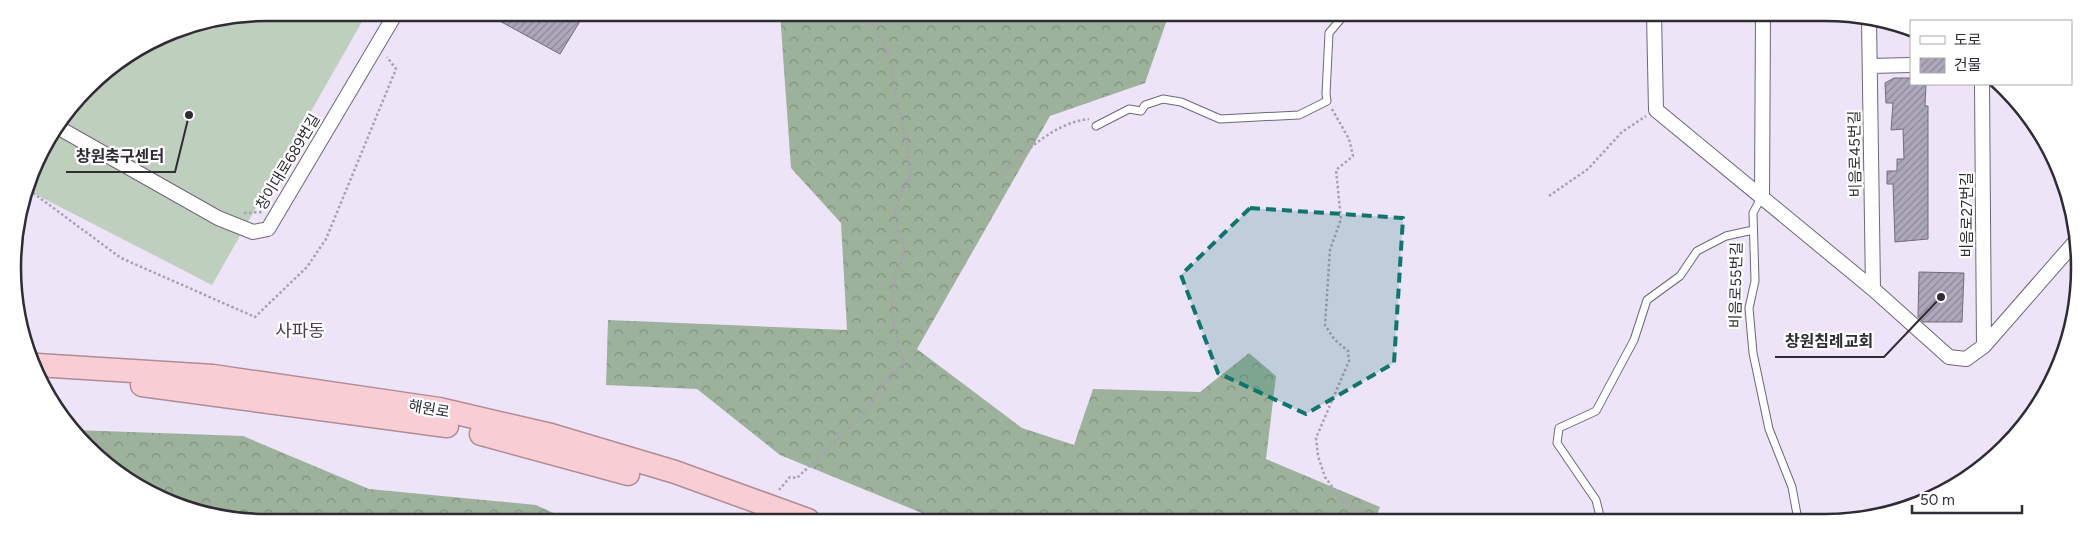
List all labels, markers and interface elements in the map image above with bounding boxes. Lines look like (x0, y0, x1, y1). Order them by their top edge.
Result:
legend (1910, 20, 2072, 85)
text: 도로 (1954, 31, 1982, 49)
text: 건물 (1954, 56, 1982, 74)
street label: 비음로45번길 (1845, 110, 1865, 198)
street label: 창이대로689번길 (252, 111, 324, 213)
callout: 창원축구센터 (66, 141, 175, 172)
text: 창원축구센터 (76, 147, 164, 166)
street label: 비음로27번길 (1958, 172, 1976, 258)
street label: 비음로55번길 (1726, 242, 1746, 328)
district label: 사파동 (275, 320, 325, 342)
callout: 창원침례교회 (1775, 326, 1884, 357)
text: 창원침례교회 (1785, 332, 1873, 351)
street label: 해원로 (407, 397, 451, 421)
scale bar (1912, 482, 2022, 514)
text: 50 m (1920, 491, 1955, 509)

